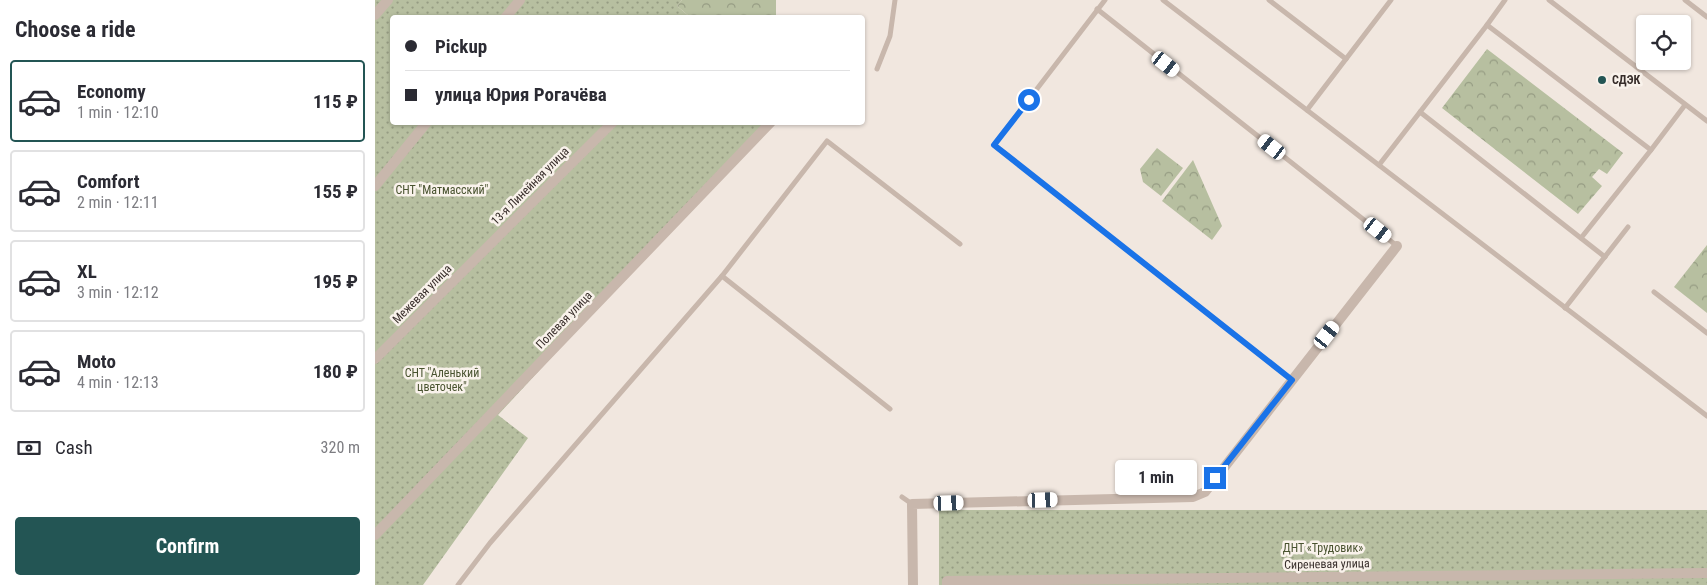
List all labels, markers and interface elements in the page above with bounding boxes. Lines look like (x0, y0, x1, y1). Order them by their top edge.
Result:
map controls (1636, 15, 1691, 70)
button: locate (1636, 15, 1691, 70)
text: Choose a ride (15, 17, 136, 42)
text: Pickup (435, 35, 487, 58)
car (1149, 49, 1182, 79)
place label: СДЭК (1612, 73, 1641, 87)
marker: СДЭК (1596, 74, 1608, 86)
icon: car (17, 79, 62, 124)
text: Economy (77, 80, 146, 103)
text: улица Юрия Рогачёва (435, 83, 607, 106)
route start (1018, 89, 1040, 111)
text: 115 ₽ (313, 90, 358, 113)
text: 1 min · 12:10 (77, 103, 159, 122)
car (1255, 132, 1288, 162)
street label: 13-я Линейная улица (488, 144, 572, 228)
icon: car (17, 169, 62, 214)
text: Comfort (77, 170, 140, 193)
text: 155 ₽ (313, 180, 358, 203)
park label: СНТ "Матмасский" (396, 183, 489, 197)
text: 2 min · 12:11 (77, 193, 159, 212)
car (1361, 215, 1394, 245)
icon: car (17, 259, 62, 304)
text: XL (77, 260, 97, 283)
street label: Межевая улица (390, 261, 455, 326)
text: 195 ₽ (313, 270, 358, 293)
text: 3 min · 12:12 (77, 283, 159, 302)
street label: Полевая улица (533, 288, 595, 352)
car (1311, 319, 1342, 351)
icon: car (17, 349, 62, 394)
text: Moto (77, 350, 116, 373)
text: 180 ₽ (313, 360, 358, 383)
park label: СНТ "Аленький цветочек" (405, 366, 479, 394)
text: 4 min · 12:13 (77, 373, 159, 392)
icon: cash (15, 434, 43, 462)
text: Cash (55, 436, 93, 459)
text: 320 m (321, 438, 360, 457)
callout: 1 min (1115, 460, 1197, 496)
route end (1204, 467, 1226, 489)
text: 1 min (1138, 468, 1174, 487)
car (1027, 492, 1058, 508)
car (933, 495, 964, 511)
button: Confirm (15, 517, 360, 575)
park label: ДНТ «Трудовик» (1283, 541, 1363, 555)
street label: Сиреневая улица (1284, 556, 1370, 572)

